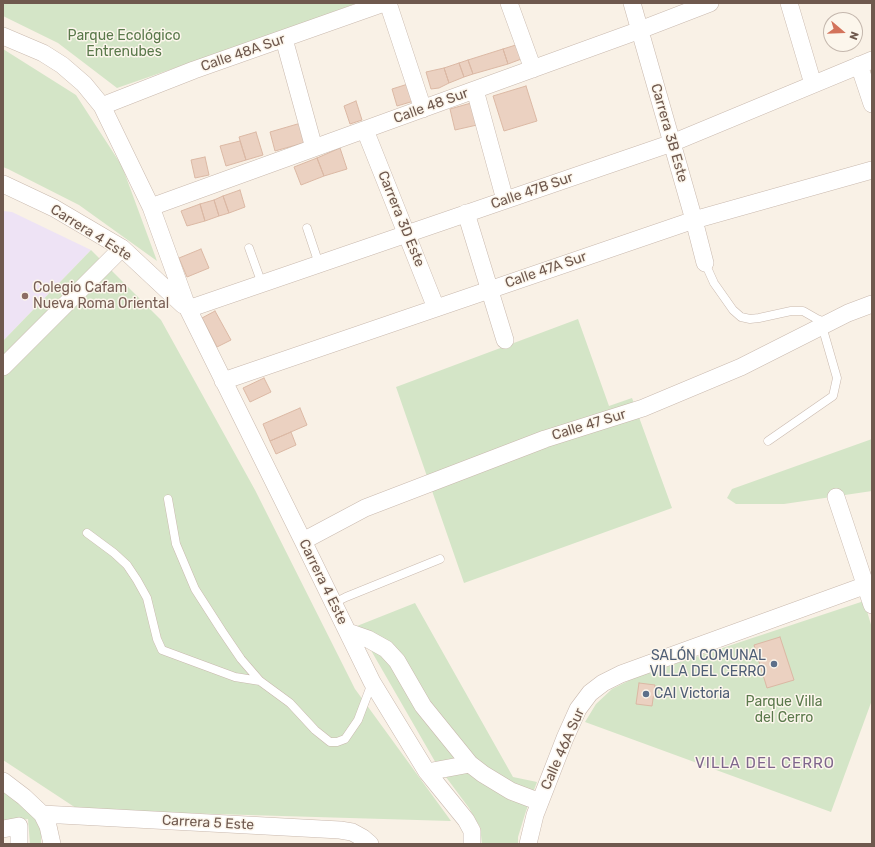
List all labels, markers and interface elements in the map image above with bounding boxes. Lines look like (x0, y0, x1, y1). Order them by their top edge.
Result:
north arrow (823, 12, 863, 52)
park label: Parque Ecológico Entrenubes (68, 28, 180, 60)
text: N (846, 30, 861, 42)
street label: Calle 48A Sur (199, 31, 287, 75)
street label: Carrera 3B Este (647, 82, 691, 184)
street label: Calle 48 Sur (391, 85, 471, 127)
street label: Carrera 3D Este (374, 168, 428, 270)
street label: Calle 47B Sur (489, 169, 575, 213)
street label: Carrera 4 Este (47, 201, 135, 265)
street label: Calle 47A Sur (503, 248, 589, 292)
place label: Colegio Cafam Nueva Roma Oriental (33, 280, 169, 312)
marker: Colegio Cafam Nueva Roma Oriental (20, 291, 30, 301)
street label: Calle 47 Sur (550, 406, 628, 444)
street label: Carrera 4 Este (295, 537, 351, 627)
place label: SALÓN COMUNAL VILLA DEL CERRO (649, 648, 766, 680)
marker: SALÓN COMUNAL VILLA DEL CERRO (769, 659, 779, 669)
place label: CAI Victoria (654, 686, 730, 702)
marker: CAI Victoria (641, 689, 651, 699)
park label: Parque Villa del Cerro (746, 694, 822, 726)
street label: Calle 46A Sur (538, 706, 588, 792)
district label: VILLA DEL CERRO (695, 755, 835, 773)
street label: Carrera 5 Este (161, 812, 255, 834)

